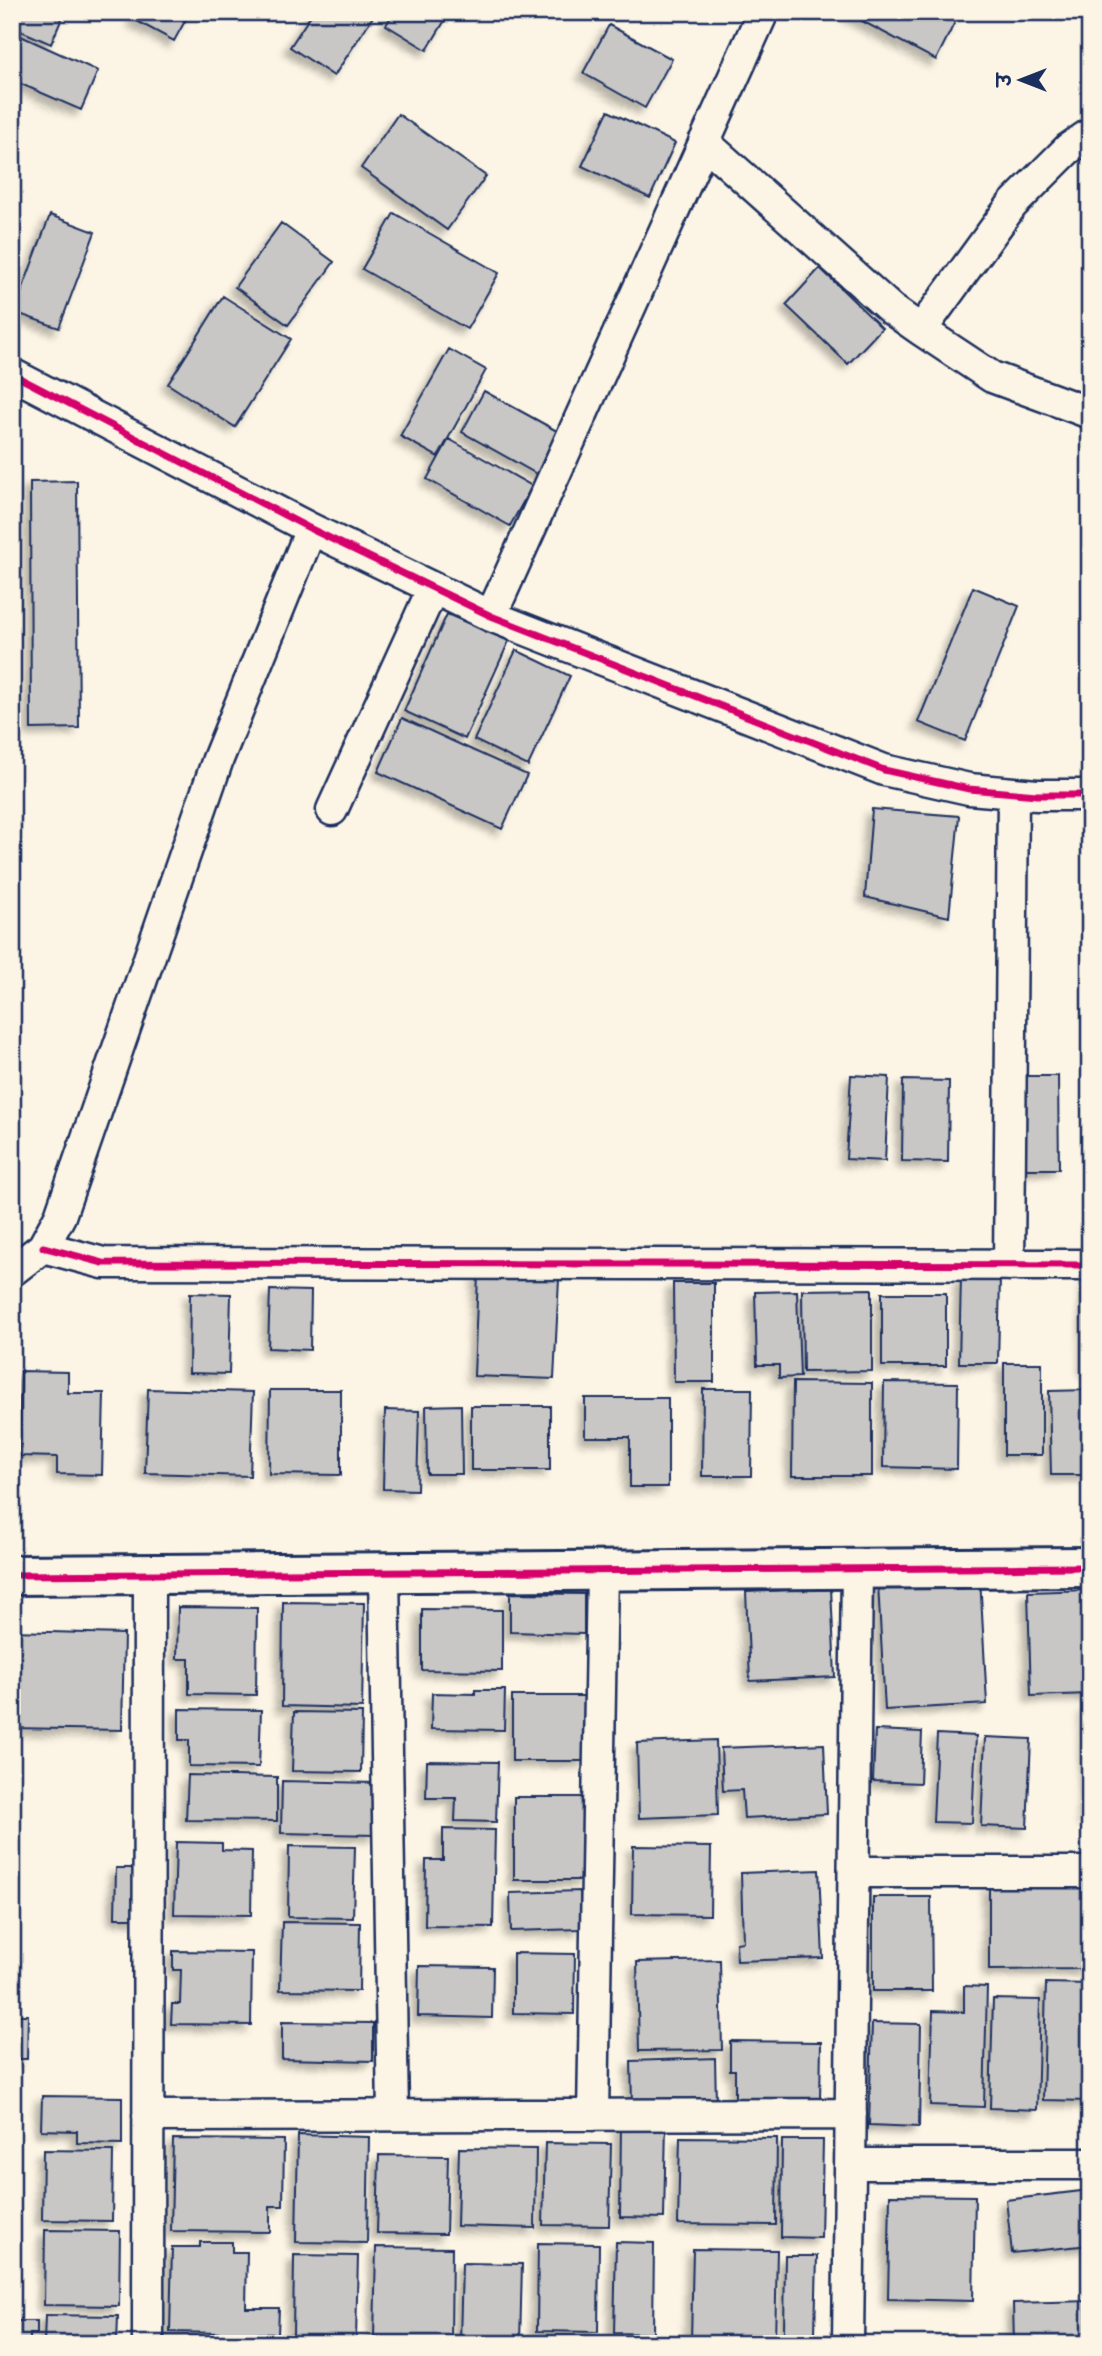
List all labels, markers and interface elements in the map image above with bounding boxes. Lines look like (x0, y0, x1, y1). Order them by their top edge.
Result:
north arrow (986, 46, 1056, 116)
text: उ (991, 71, 1016, 88)

